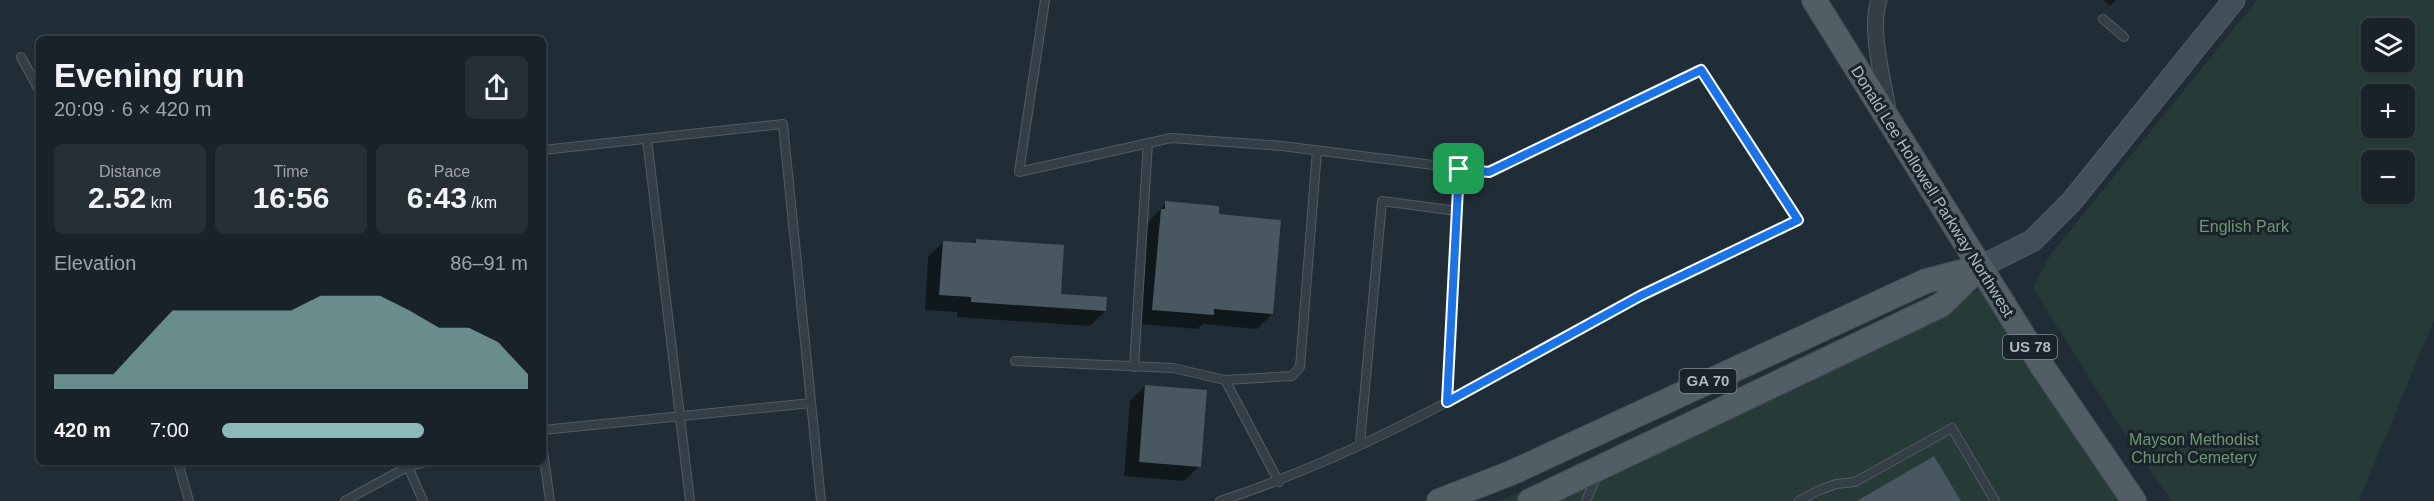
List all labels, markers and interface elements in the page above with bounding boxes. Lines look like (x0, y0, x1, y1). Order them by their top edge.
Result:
map controls (2361, 18, 2415, 204)
button: layers (2361, 18, 2415, 72)
button: share (465, 56, 528, 119)
text: Evening run (54, 57, 245, 94)
street label: Donald Lee Hollowell Parkway Northwest (1848, 63, 2018, 320)
button: + (2361, 84, 2415, 138)
text: 20:09 · 6 × 420 m (54, 98, 211, 120)
pin (1433, 143, 1484, 194)
button: − (2361, 150, 2415, 204)
icon: arrive (1442, 152, 1475, 185)
text: Distance (99, 163, 161, 180)
text: Time (274, 163, 308, 180)
text: Pace (434, 163, 470, 180)
text: 2.52 (88, 181, 146, 214)
text: 16:56 (253, 181, 329, 214)
text: 6:43 (407, 181, 467, 214)
text: km (146, 194, 172, 211)
text: /km (467, 194, 497, 211)
park label: English Park (2199, 218, 2290, 235)
text: Elevation (54, 252, 136, 274)
text: 86–91 m (450, 252, 528, 274)
road number: US 78 (2003, 335, 2057, 359)
road number: GA 70 (1680, 369, 1736, 393)
text: 420 m (54, 419, 111, 441)
text: 7:00 (150, 419, 189, 441)
park label: Mayson Methodist Church Cemetery (2129, 431, 2259, 466)

